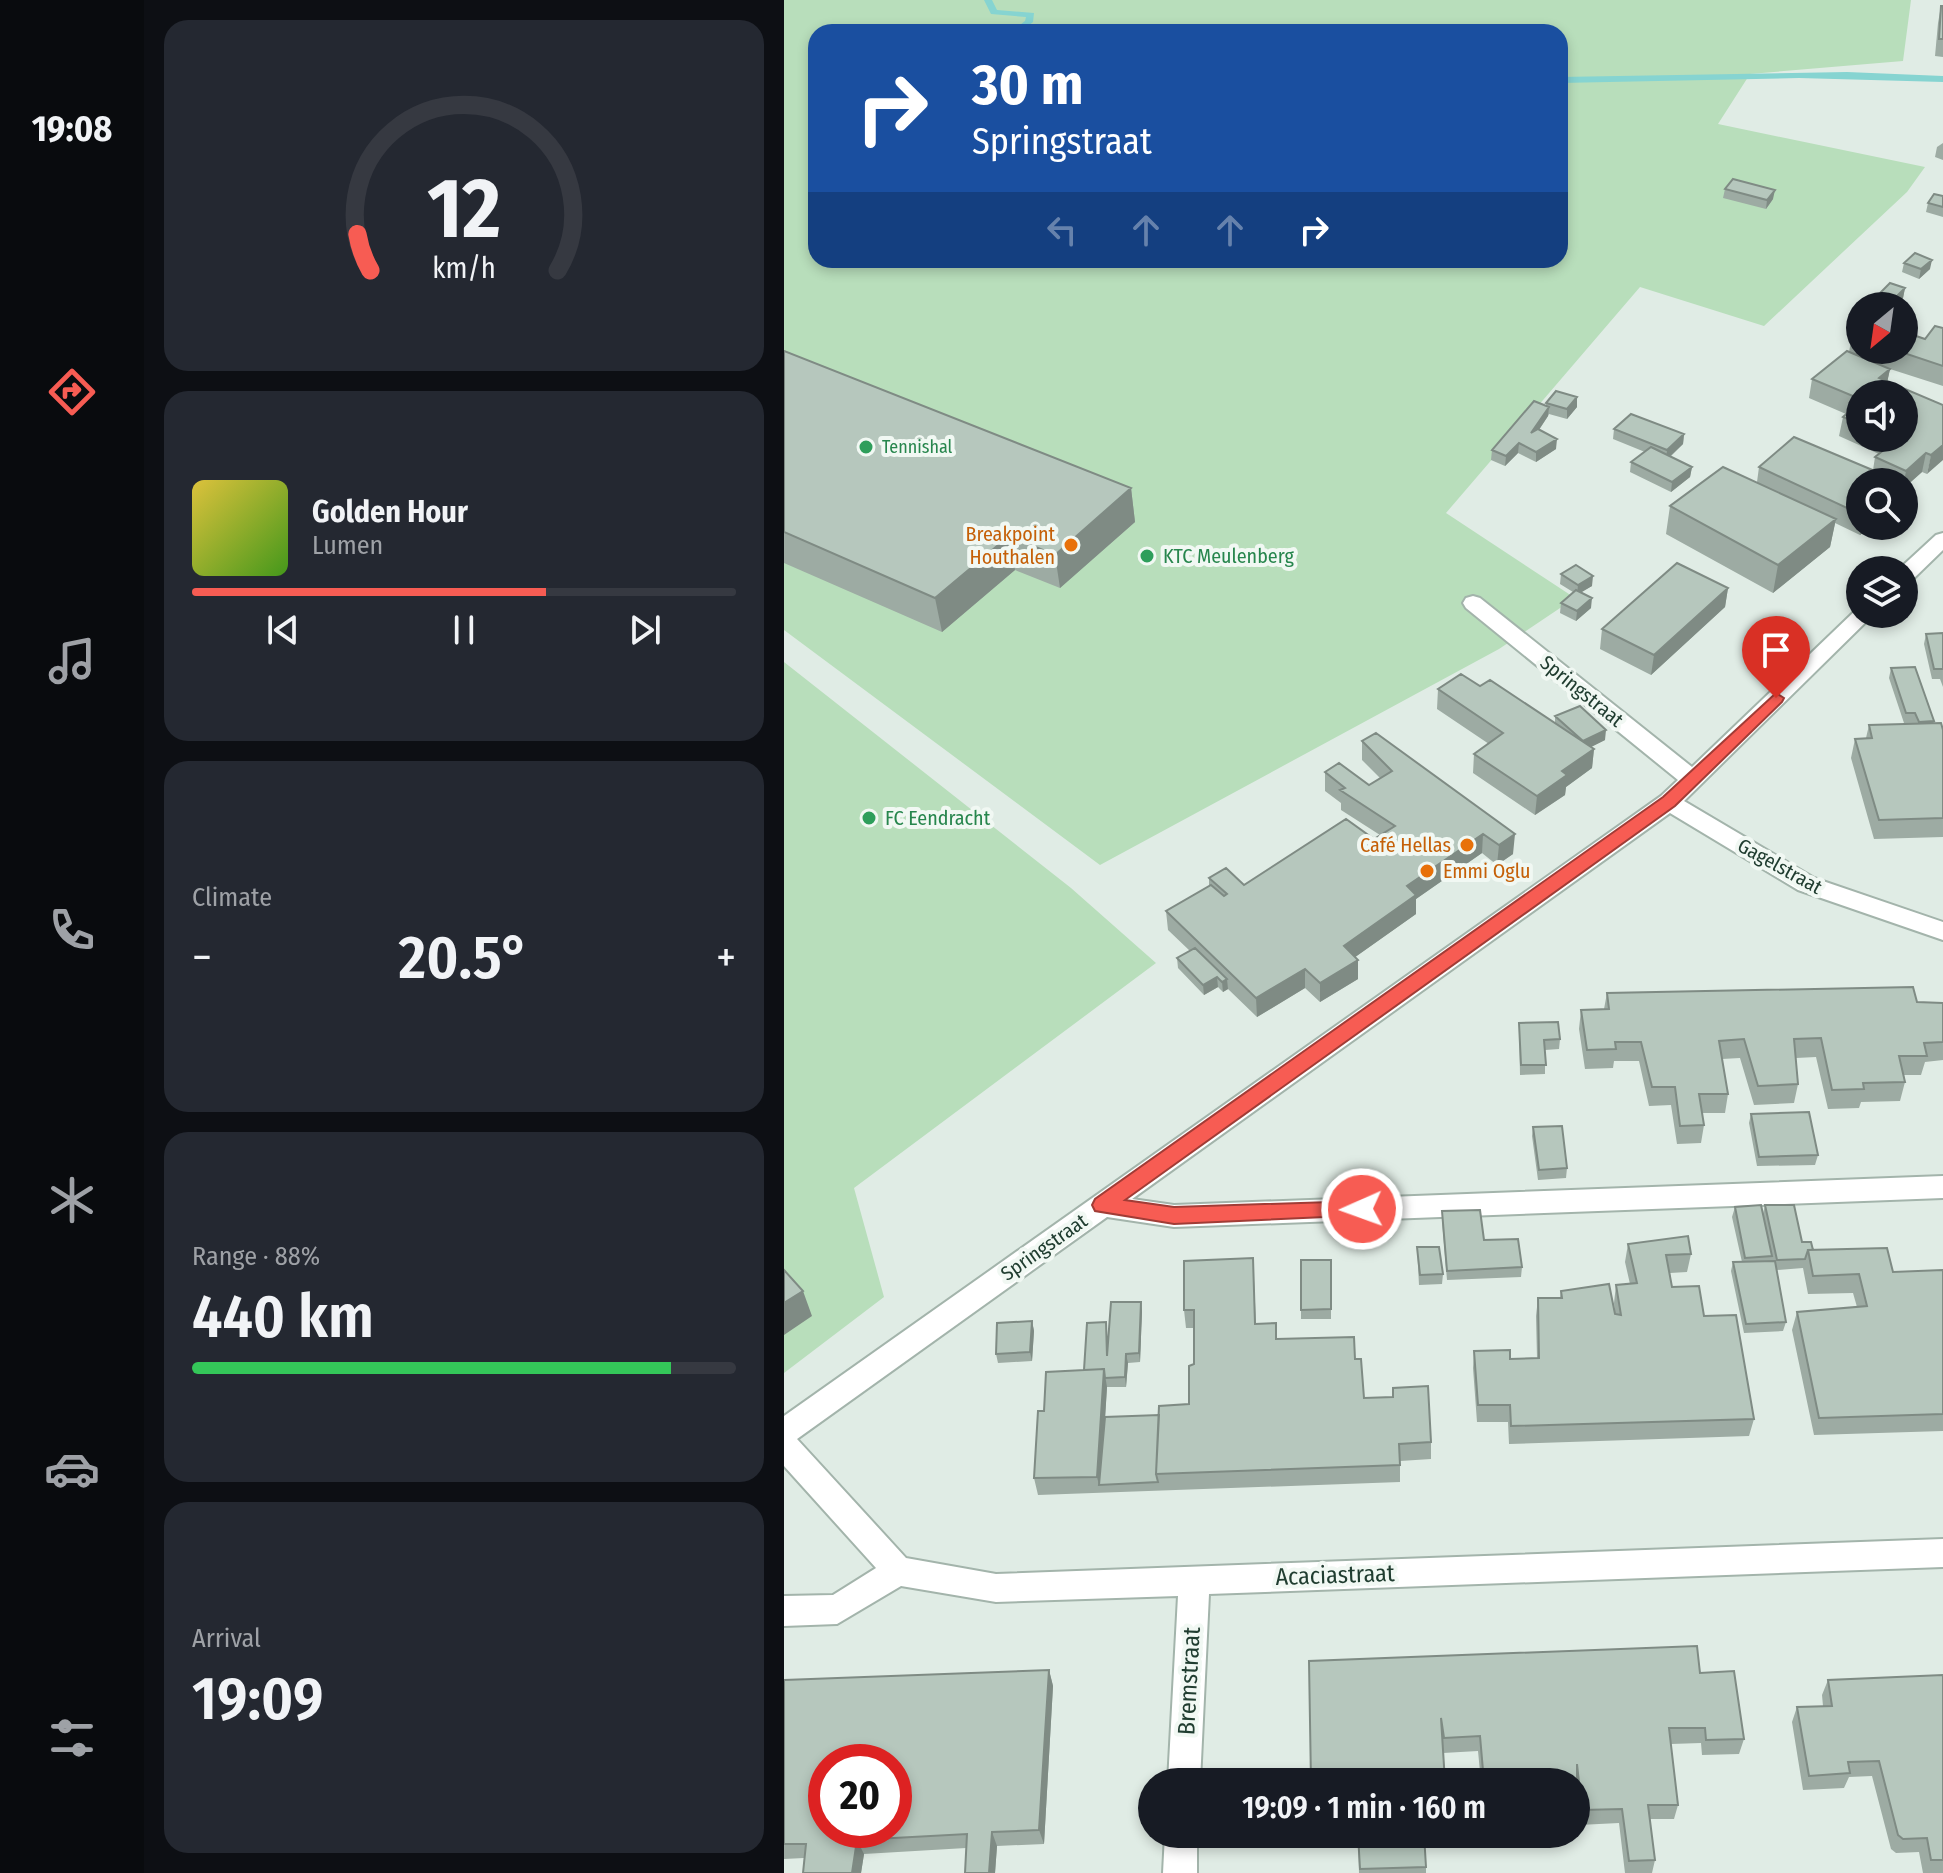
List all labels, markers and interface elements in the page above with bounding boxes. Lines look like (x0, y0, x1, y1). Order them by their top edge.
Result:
text: 30 m (972, 52, 1083, 119)
icon: right (840, 56, 944, 160)
text: 19:08 (32, 107, 112, 151)
text: Springstraat (972, 120, 1152, 164)
text: 12 (427, 159, 501, 259)
icon: left (1040, 208, 1084, 252)
icon: ahead (1124, 208, 1168, 252)
icon: ahead (1208, 208, 1252, 252)
icon: right (1292, 208, 1336, 252)
text: km/h (432, 251, 496, 286)
north arrow (1846, 292, 1918, 364)
map controls (1846, 292, 1918, 628)
icon: directions (44, 364, 100, 420)
button: sound (1846, 380, 1918, 452)
place label: Tennishal (882, 436, 953, 458)
marker: Tennishal (857, 438, 875, 456)
button: search (1846, 468, 1918, 540)
text: Golden Hour (312, 494, 468, 530)
place label: Breakpoint Houthalen (966, 522, 1055, 569)
text: Lumen (312, 530, 383, 561)
marker: Breakpoint Houthalen (1062, 536, 1080, 554)
place label: KTC Meulenberg (1163, 544, 1294, 568)
marker: KTC Meulenberg (1138, 547, 1156, 565)
button: layers (1846, 556, 1918, 628)
icon: previous (261, 608, 305, 652)
icon: pause (442, 608, 486, 652)
icon: next (623, 608, 667, 652)
pin (1742, 616, 1810, 698)
icon: arrive (1754, 628, 1798, 672)
icon: music (44, 633, 100, 689)
street label: Springstraat (1536, 650, 1629, 732)
place label: FC Eendracht (885, 806, 991, 830)
marker: FC Eendracht (860, 809, 878, 827)
place label: Café Hellas (1360, 833, 1451, 857)
street label: Gagelstraat (1734, 833, 1827, 899)
marker: Café Hellas (1458, 836, 1476, 854)
place label: Emmi Oglu (1443, 859, 1530, 883)
marker: Emmi Oglu (1418, 862, 1436, 880)
text: Climate (192, 882, 272, 913)
icon: phone (44, 902, 100, 958)
text: 20.5° (399, 922, 529, 994)
text: − (192, 931, 212, 984)
text: + (716, 931, 736, 984)
position arrow (1320, 1167, 1404, 1251)
icon: climate (44, 1172, 100, 1228)
street label: Springstraat (996, 1208, 1092, 1285)
text: Range · 88% (192, 1241, 320, 1272)
text: 440 km (192, 1281, 374, 1353)
icon: car (44, 1441, 100, 1497)
street label: Acaciastraat (1275, 1559, 1395, 1591)
text: Arrival (192, 1623, 261, 1654)
street label: Bremstraat (1172, 1626, 1206, 1736)
text: 19:09 (192, 1663, 323, 1735)
icon: filters (44, 1710, 100, 1766)
speed limit sign: 20 (808, 1744, 912, 1848)
text: 19:09 · 1 min · 160 m (1242, 1790, 1486, 1826)

